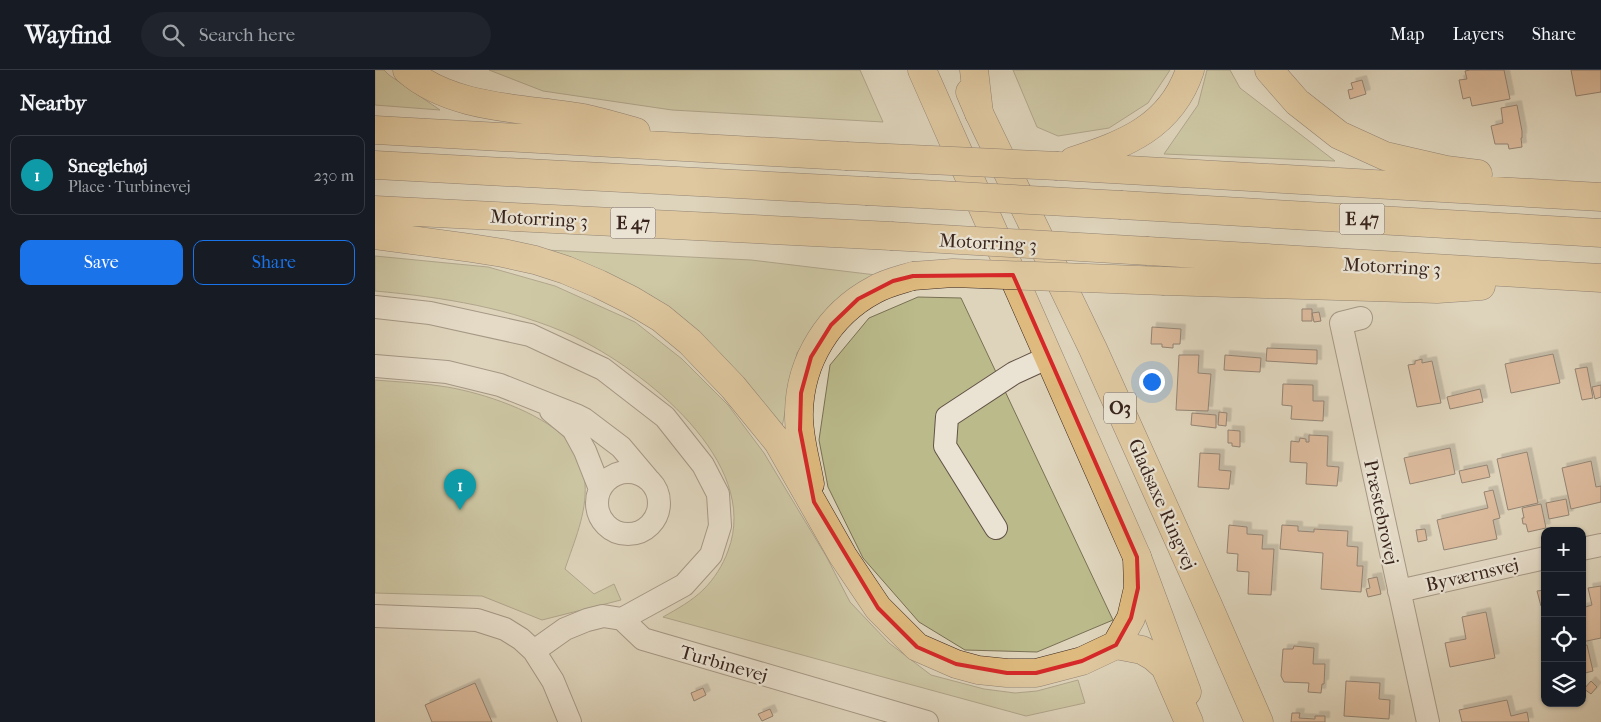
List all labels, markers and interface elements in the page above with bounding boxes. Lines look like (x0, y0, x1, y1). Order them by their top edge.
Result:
search box (141, 12, 491, 57)
text: Wayfind (25, 21, 111, 49)
icon: search (159, 21, 187, 49)
text: Search here (199, 24, 295, 46)
text: Map (1390, 24, 1424, 45)
text: Layers (1452, 24, 1504, 45)
text: Share (1532, 24, 1576, 45)
text: Nearby (20, 91, 86, 115)
text: Sneglehøj (68, 155, 148, 177)
text: 1 (34, 166, 40, 185)
text: 230 m (314, 166, 354, 185)
text: Place · Turbinevej (68, 177, 190, 196)
road number: E 47 (1339, 204, 1385, 234)
street label: Motorring 3 (490, 205, 588, 233)
road number: E 47 (611, 208, 655, 238)
street label: Motorring 3 (939, 229, 1037, 257)
button: Save (20, 240, 183, 285)
button: Share (193, 240, 355, 285)
street label: Motorring 3 (1343, 253, 1441, 281)
your location (1139, 369, 1165, 395)
road number: O3 (1104, 392, 1136, 423)
street label: Gladsaxe Ringvej (1123, 436, 1201, 573)
street label: Præstebrovej (1359, 458, 1403, 567)
pin: 1 (444, 469, 476, 510)
map controls (1541, 527, 1586, 707)
button: + (1541, 527, 1586, 572)
street label: Byværnsvej (1423, 554, 1521, 596)
button: − (1541, 572, 1586, 617)
button: locate (1541, 617, 1586, 662)
street label: Turbinevej (677, 641, 770, 687)
button: layers (1541, 662, 1586, 707)

